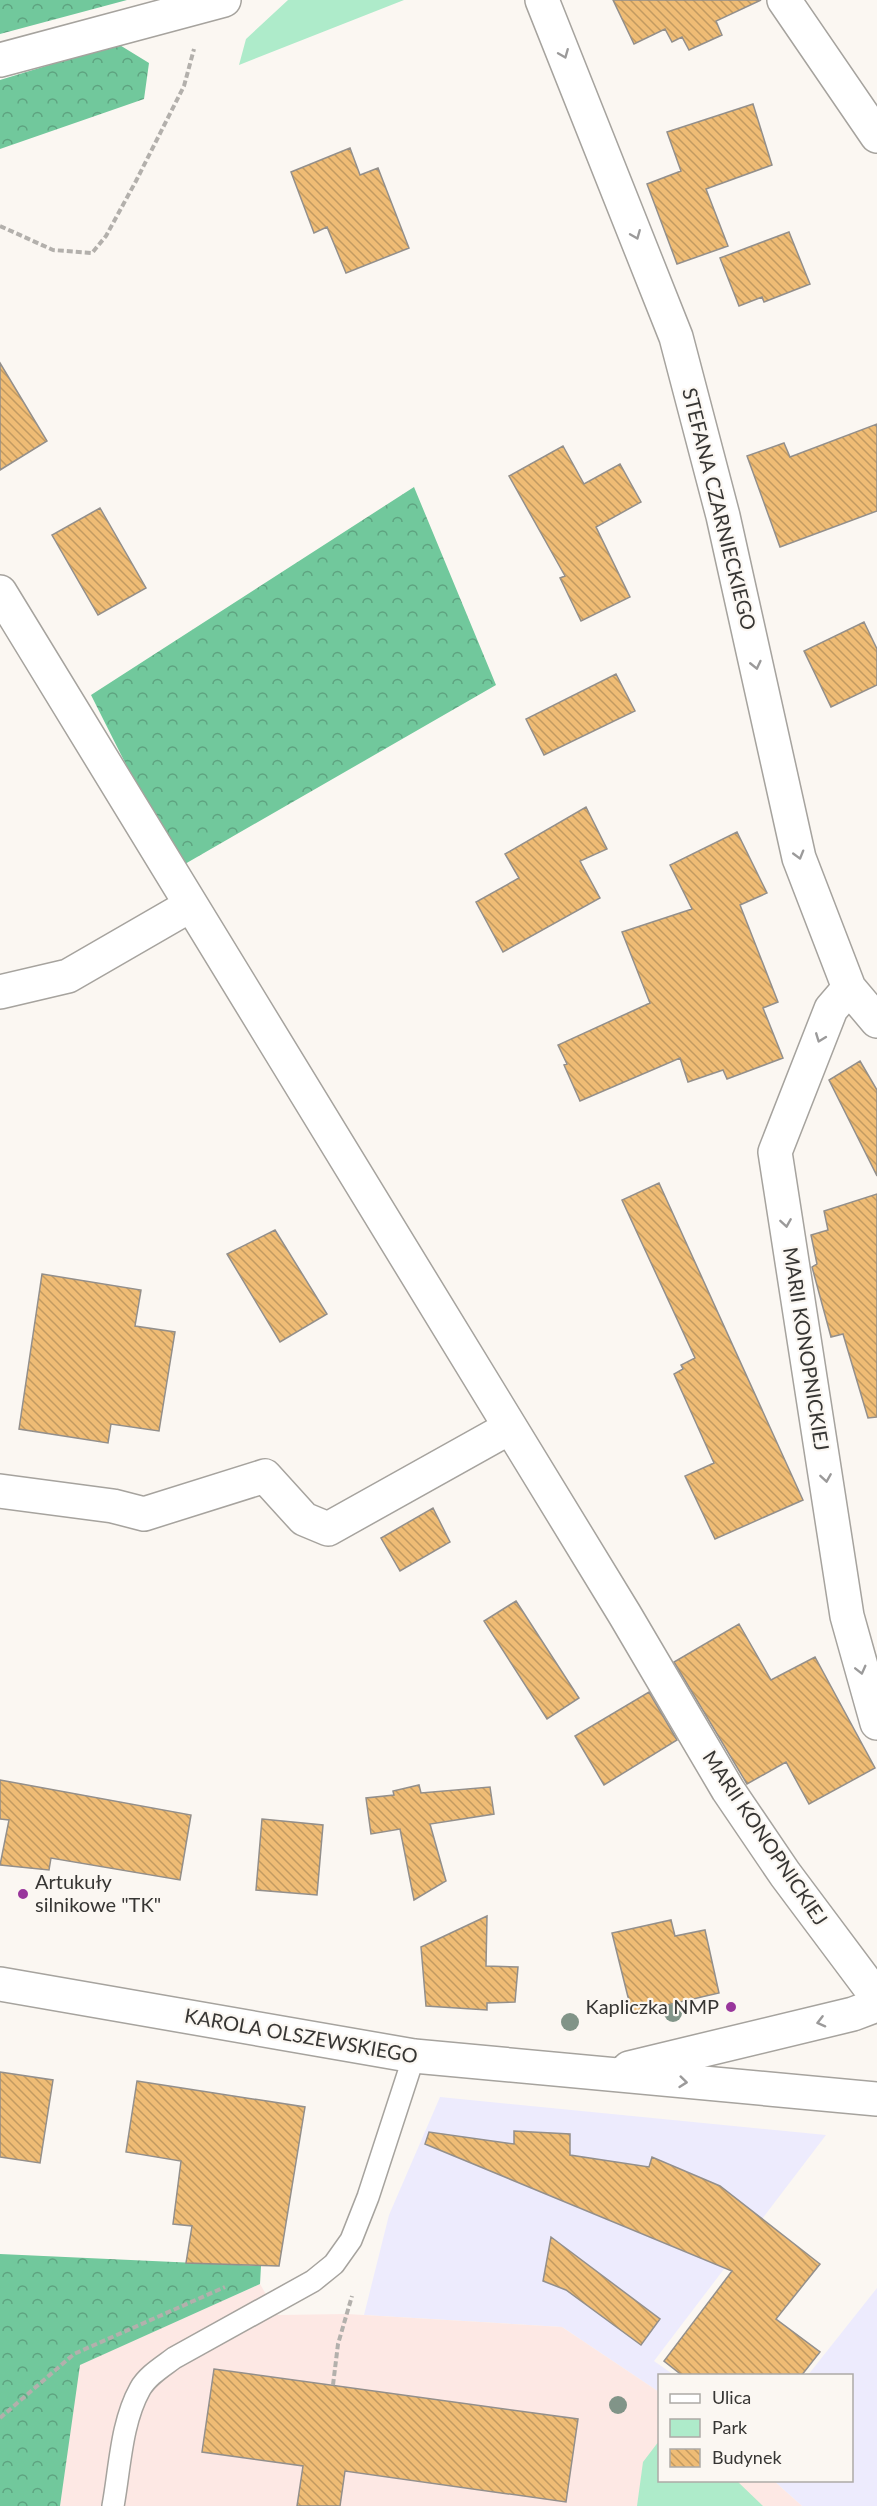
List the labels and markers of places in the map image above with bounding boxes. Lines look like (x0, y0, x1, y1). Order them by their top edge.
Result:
place label: Artukuły silnikowe "TK" (35, 1869, 161, 1916)
marker: Artukuły silnikowe "TK" (16, 1887, 30, 1901)
place label: Kapliczka NMP (585, 1994, 719, 2018)
marker: Kapliczka NMP (724, 2000, 738, 2014)

